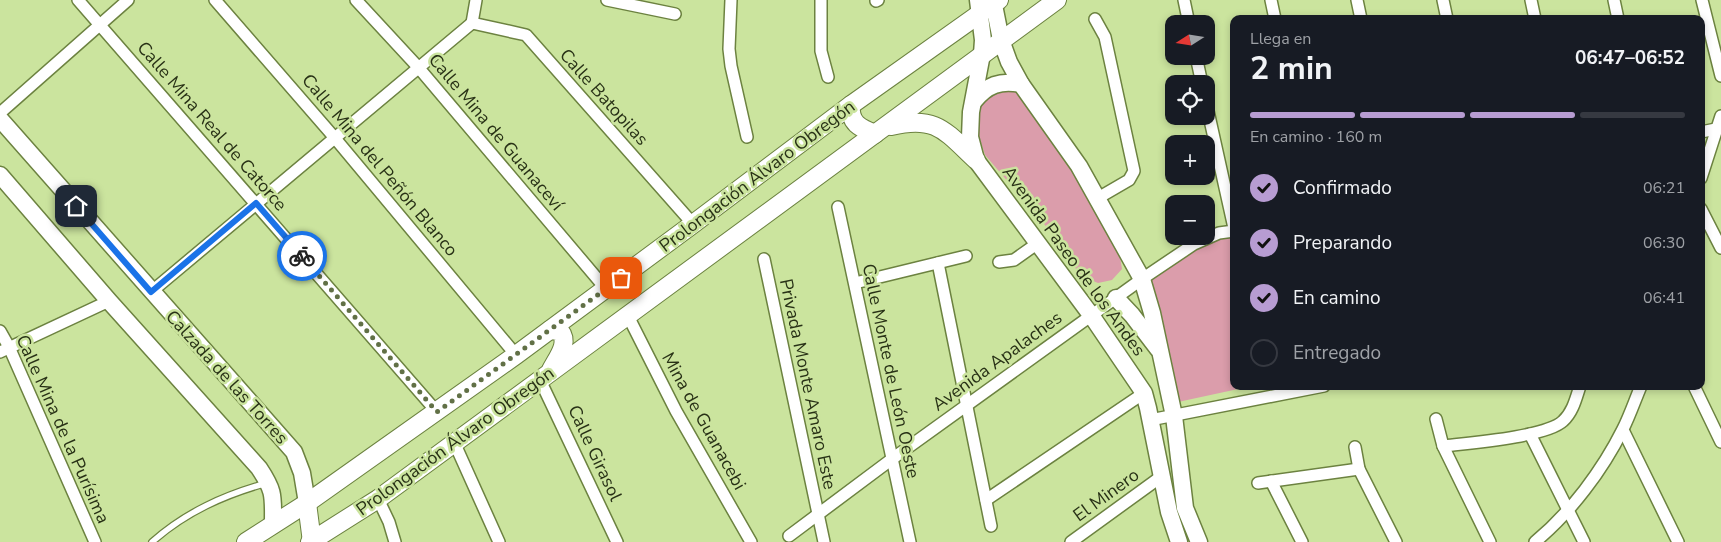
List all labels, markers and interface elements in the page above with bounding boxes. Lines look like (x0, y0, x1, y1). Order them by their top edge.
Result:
north arrow (1165, 15, 1215, 65)
map controls (1165, 15, 1215, 245)
text: Llega en (1250, 28, 1311, 50)
street label: Calle Mina Real de Catorce (132, 36, 292, 216)
street label: Calle Batopilas (554, 44, 654, 150)
text: 06:47–06:52 (1575, 45, 1685, 71)
text: 2 min (1250, 47, 1333, 90)
street label: Calle Mina de Guanaceví (423, 48, 569, 216)
street label: Calle Mina del Peñón Blanco (297, 69, 463, 261)
button: locate (1165, 75, 1215, 125)
street label: Prolongación Álvaro Obregón (654, 94, 860, 258)
text: En camino · 160 m (1250, 126, 1382, 148)
button: + (1165, 135, 1215, 185)
street label: Avenida Paseo de los Andes (997, 161, 1151, 361)
icon: check (1250, 174, 1278, 202)
text: Confirmado (1293, 175, 1392, 201)
text: 06:21 (1643, 177, 1685, 199)
pin (55, 185, 97, 227)
icon: home (62, 192, 90, 220)
button: − (1165, 195, 1215, 245)
icon: check (1250, 229, 1278, 257)
text: Preparando (1293, 230, 1392, 256)
courier (277, 231, 327, 281)
text: 06:30 (1643, 232, 1685, 254)
icon: bike (288, 242, 316, 270)
pin (600, 257, 642, 299)
street label: Calle Monte de León Oeste (857, 262, 925, 480)
icon: bag (607, 264, 635, 292)
street label: Privada Monte Amaro Este (774, 276, 842, 492)
icon: check (1250, 284, 1278, 312)
text: En camino (1293, 285, 1381, 311)
text: 06:41 (1643, 287, 1685, 309)
street label: Calzada de las Torres (160, 305, 294, 449)
street label: Avenida Apalaches (927, 306, 1067, 416)
street label: Calle Mina de la Purísima (11, 331, 115, 527)
text: Entregado (1293, 340, 1381, 366)
street label: Mina de Guanacebi (656, 348, 752, 494)
street label: Prolongación Álvaro Obregón (351, 361, 559, 521)
street label: Calle Girasol (562, 401, 628, 505)
street label: El Minero (1068, 463, 1144, 527)

